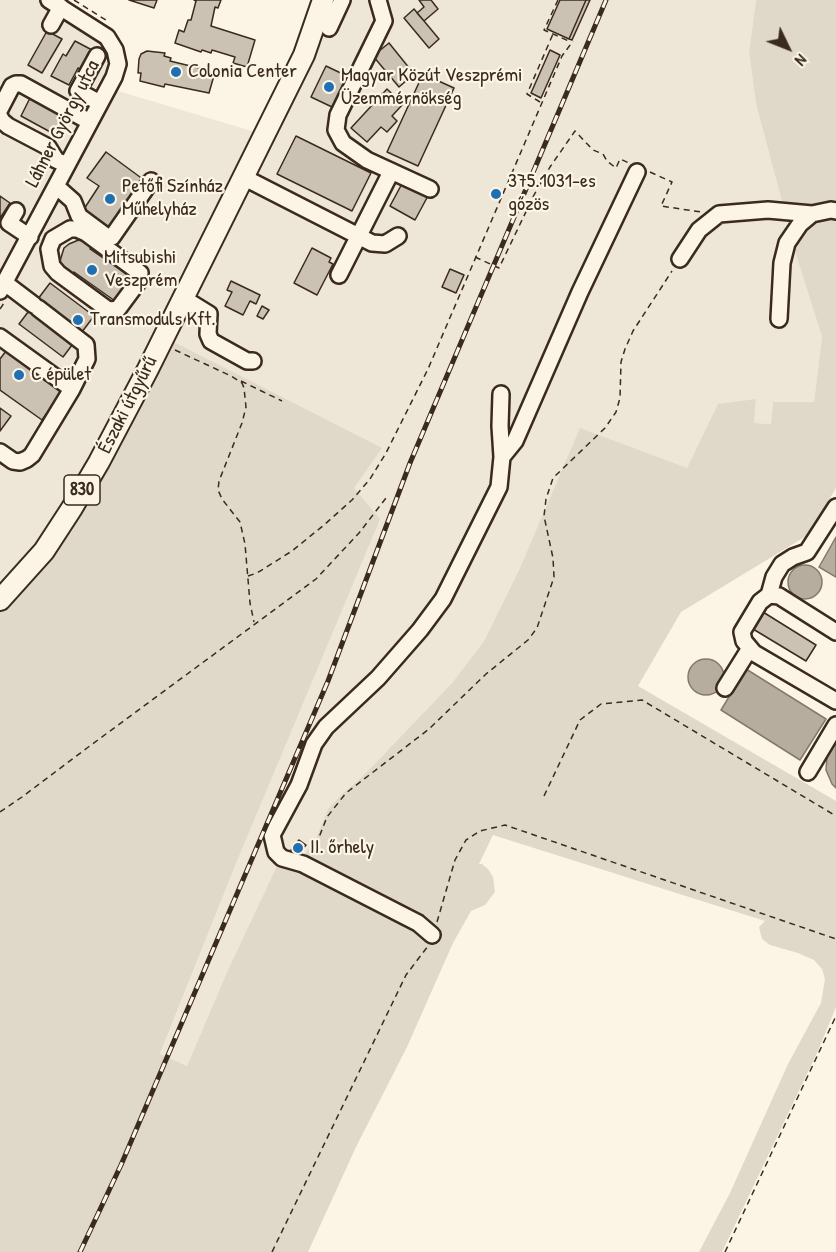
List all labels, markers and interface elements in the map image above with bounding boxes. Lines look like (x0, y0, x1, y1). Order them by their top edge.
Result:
north arrow (758, 18, 818, 78)
text: N (790, 50, 812, 71)
street label: Láhner György utca (21, 57, 105, 191)
place label: Colonia Center (188, 60, 297, 84)
place label: Magyar Közút Veszprémi Üzemmérnökség (341, 64, 523, 111)
marker: Colonia Center (169, 65, 183, 79)
marker: Magyar Közút Veszprémi Üzemmérnökség (322, 80, 336, 94)
place label: 375.1031-es gőzös (508, 170, 596, 217)
place label: Petőfi Színház Műhelyház (122, 175, 223, 222)
marker: 375.1031-es gőzös (489, 187, 503, 201)
marker: Petőfi Színház Műhelyház (103, 192, 117, 206)
place label: Mitsubishi Veszprém (104, 246, 177, 293)
marker: Mitsubishi Veszprém (85, 263, 99, 277)
place label: Transmoduls Kft. (90, 308, 216, 332)
marker: Transmoduls Kft. (71, 313, 85, 327)
street label: Északi útgyűrű (93, 352, 163, 458)
place label: C épület (31, 363, 91, 387)
marker: C épület (12, 368, 26, 382)
road number: 830 (64, 475, 100, 505)
place label: II. őrhely (310, 836, 374, 860)
marker: II. őrhely (291, 841, 305, 855)

